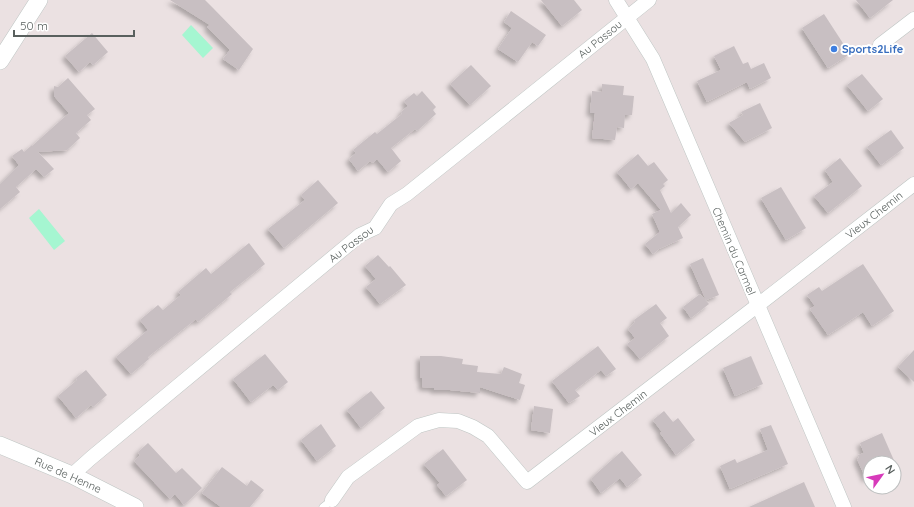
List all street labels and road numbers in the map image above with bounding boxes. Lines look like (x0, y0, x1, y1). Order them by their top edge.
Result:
street label: Au Passou (575, 17, 625, 61)
street label: Vieux Chemin (843, 188, 905, 242)
street label: Chemin du Carmel (709, 205, 759, 297)
street label: Au Passou (326, 223, 376, 265)
street label: Vieux Chemin (586, 387, 650, 439)
street label: Rue de Henne (32, 454, 104, 496)

